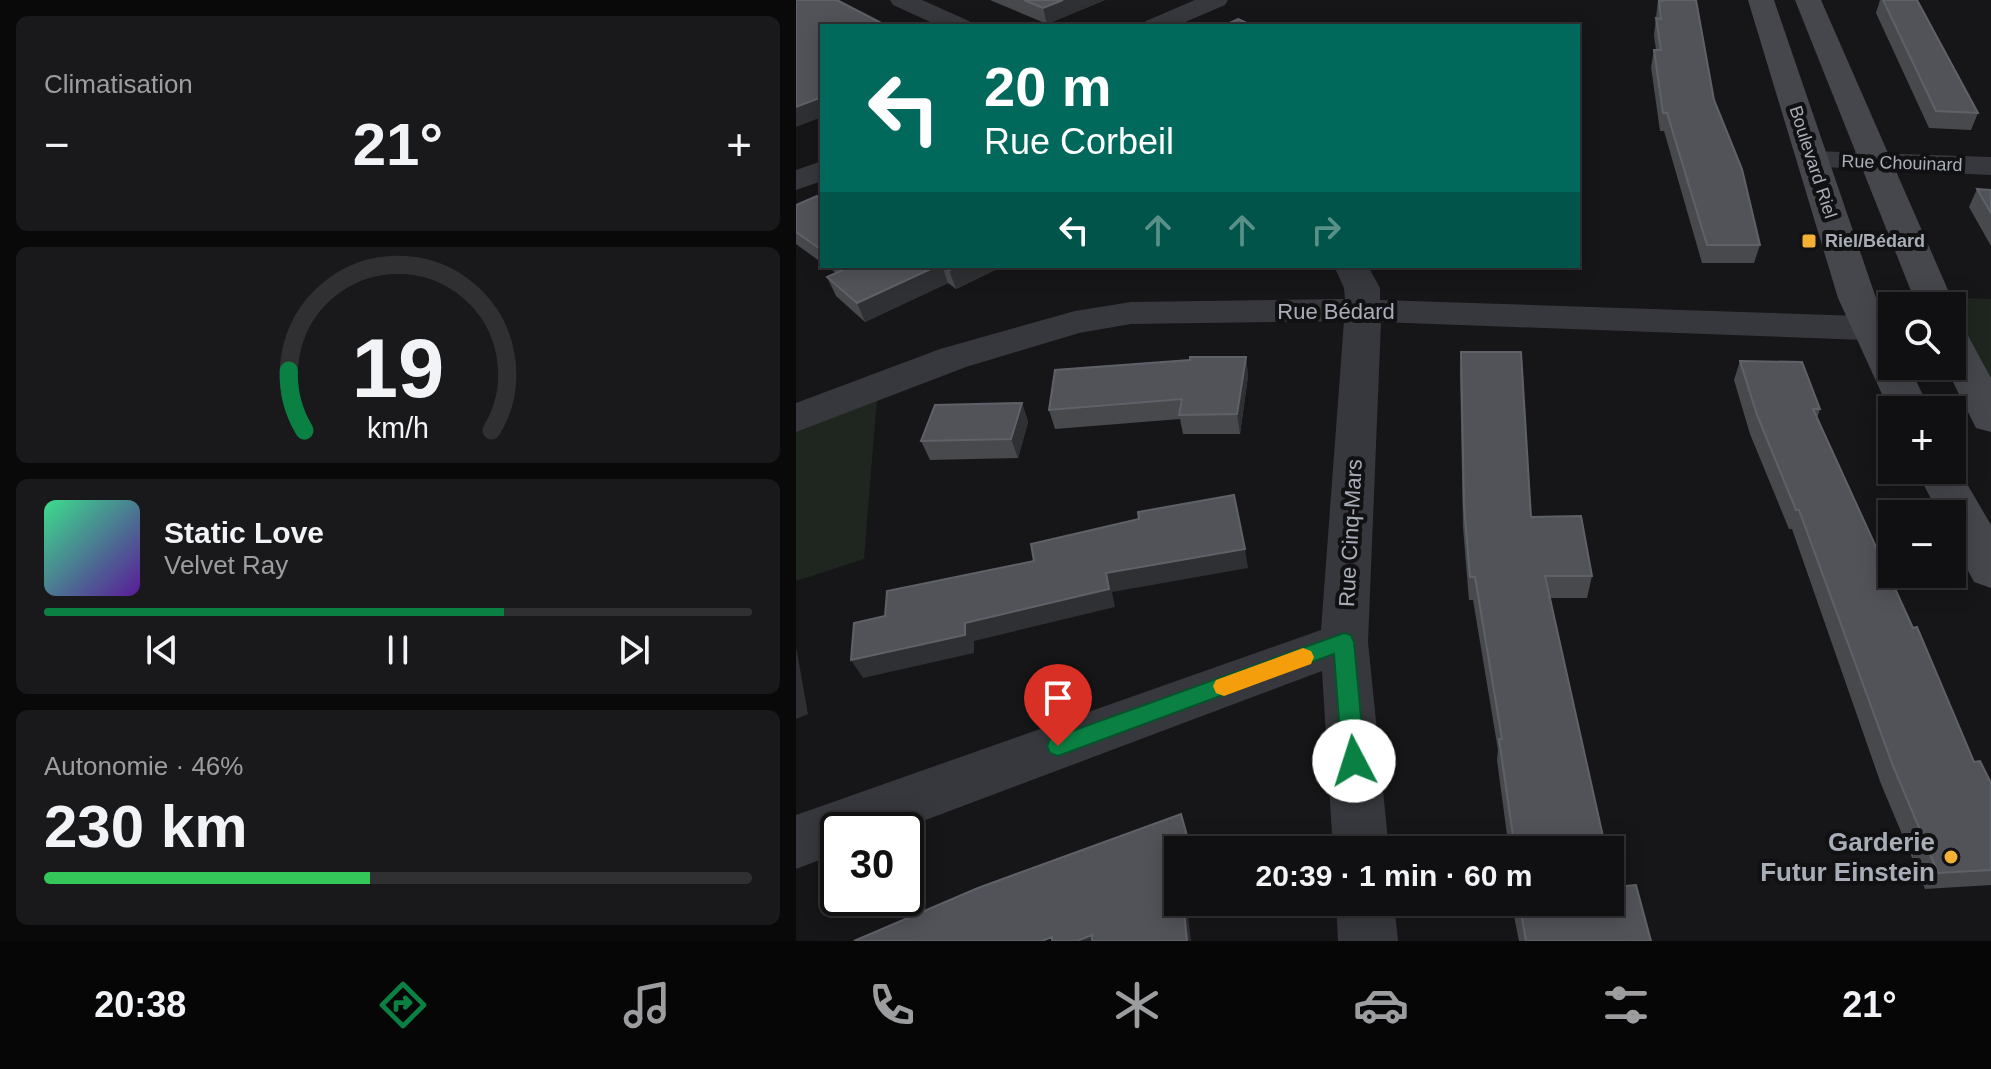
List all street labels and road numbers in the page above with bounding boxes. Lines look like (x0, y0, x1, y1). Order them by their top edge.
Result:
street label: Boulevard Riel (1785, 103, 1841, 221)
street label: Rue Chouinard (1841, 151, 1963, 175)
street label: Rue Bédard (1277, 299, 1395, 324)
street label: Rue Cinq-Mars (1334, 459, 1367, 608)

